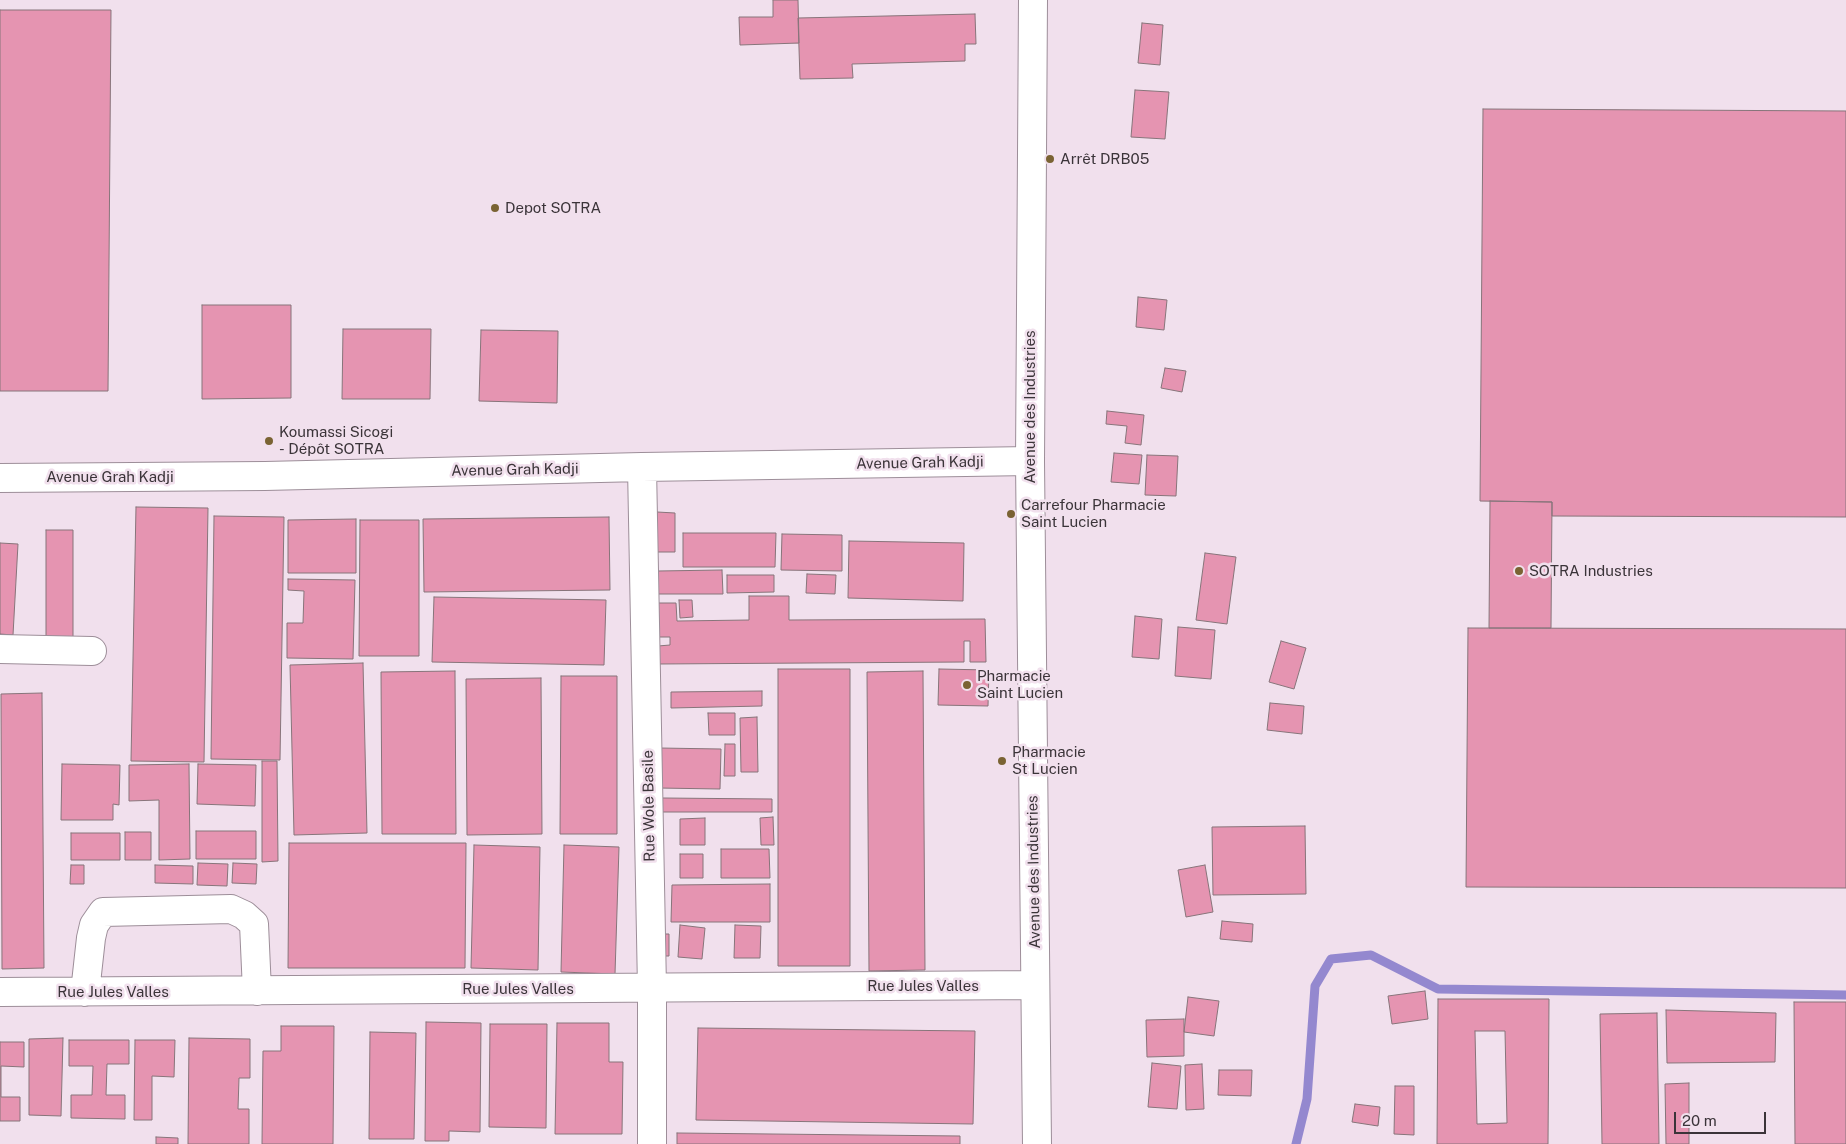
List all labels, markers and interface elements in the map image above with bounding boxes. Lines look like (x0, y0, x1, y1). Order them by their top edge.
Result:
place label: Arrêt DRB05 (1060, 150, 1149, 168)
marker: Arrêt DRB05 (1044, 153, 1056, 165)
place label: Depot SOTRA (505, 199, 601, 217)
marker: Depot SOTRA (489, 202, 501, 214)
street label: Avenue des Industries (1021, 330, 1039, 484)
place label: Koumassi Sicogi - Dépôt SOTRA (279, 423, 393, 458)
marker: Koumassi Sicogi - Dépôt SOTRA (263, 435, 275, 447)
street label: Avenue Grah Kadji (856, 453, 984, 473)
street label: Avenue Grah Kadji (451, 460, 579, 480)
street label: Avenue Grah Kadji (46, 468, 174, 486)
place label: Carrefour Pharmacie Saint Lucien (1021, 496, 1166, 531)
marker: Carrefour Pharmacie Saint Lucien (1005, 508, 1017, 520)
place label: SOTRA Industries (1529, 562, 1653, 580)
marker: SOTRA Industries (1513, 565, 1525, 577)
place label: Pharmacie Saint Lucien (977, 667, 1063, 702)
marker: Pharmacie Saint Lucien (961, 679, 973, 691)
place label: Pharmacie St Lucien (1012, 743, 1086, 778)
street label: Rue Wole Basile (639, 750, 659, 862)
marker: Pharmacie St Lucien (996, 755, 1008, 767)
street label: Avenue des Industries (1024, 795, 1044, 949)
street label: Rue Jules Valles (867, 977, 979, 995)
street label: Rue Jules Valles (462, 980, 574, 998)
street label: Rue Jules Valles (57, 983, 169, 1001)
scale bar (1676, 1102, 1768, 1134)
text: 20 m (1682, 1112, 1717, 1129)

